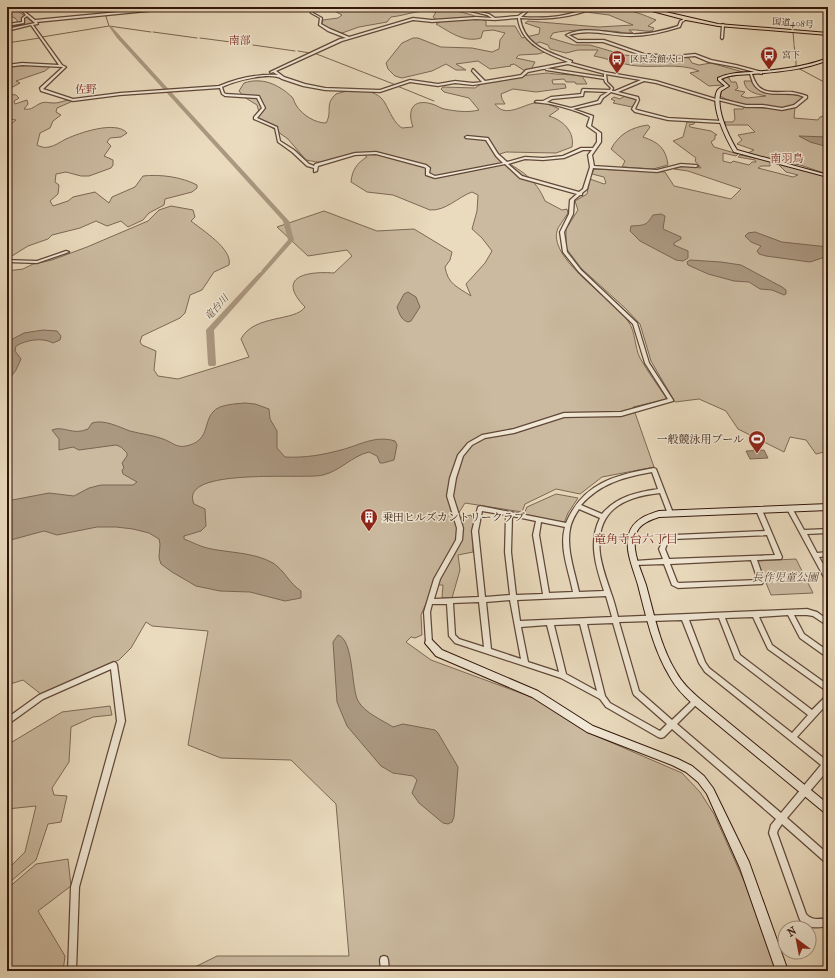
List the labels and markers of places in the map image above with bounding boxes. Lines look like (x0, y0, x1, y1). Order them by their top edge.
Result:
bus stop icon: 宮下 (759, 45, 779, 70)
bus stop icon: 区民会館入口 (607, 49, 627, 74)
place label: 宮下 (782, 50, 800, 60)
place label: 区民会館入口 (630, 54, 684, 64)
sports icon: 一般競泳用プール (747, 429, 767, 454)
place label: 一般競泳用プール (657, 433, 744, 446)
building icon: 乗田ヒルズカントリークラブ (359, 507, 379, 532)
place label: 乗田ヒルズカントリークラブ (382, 511, 525, 524)

